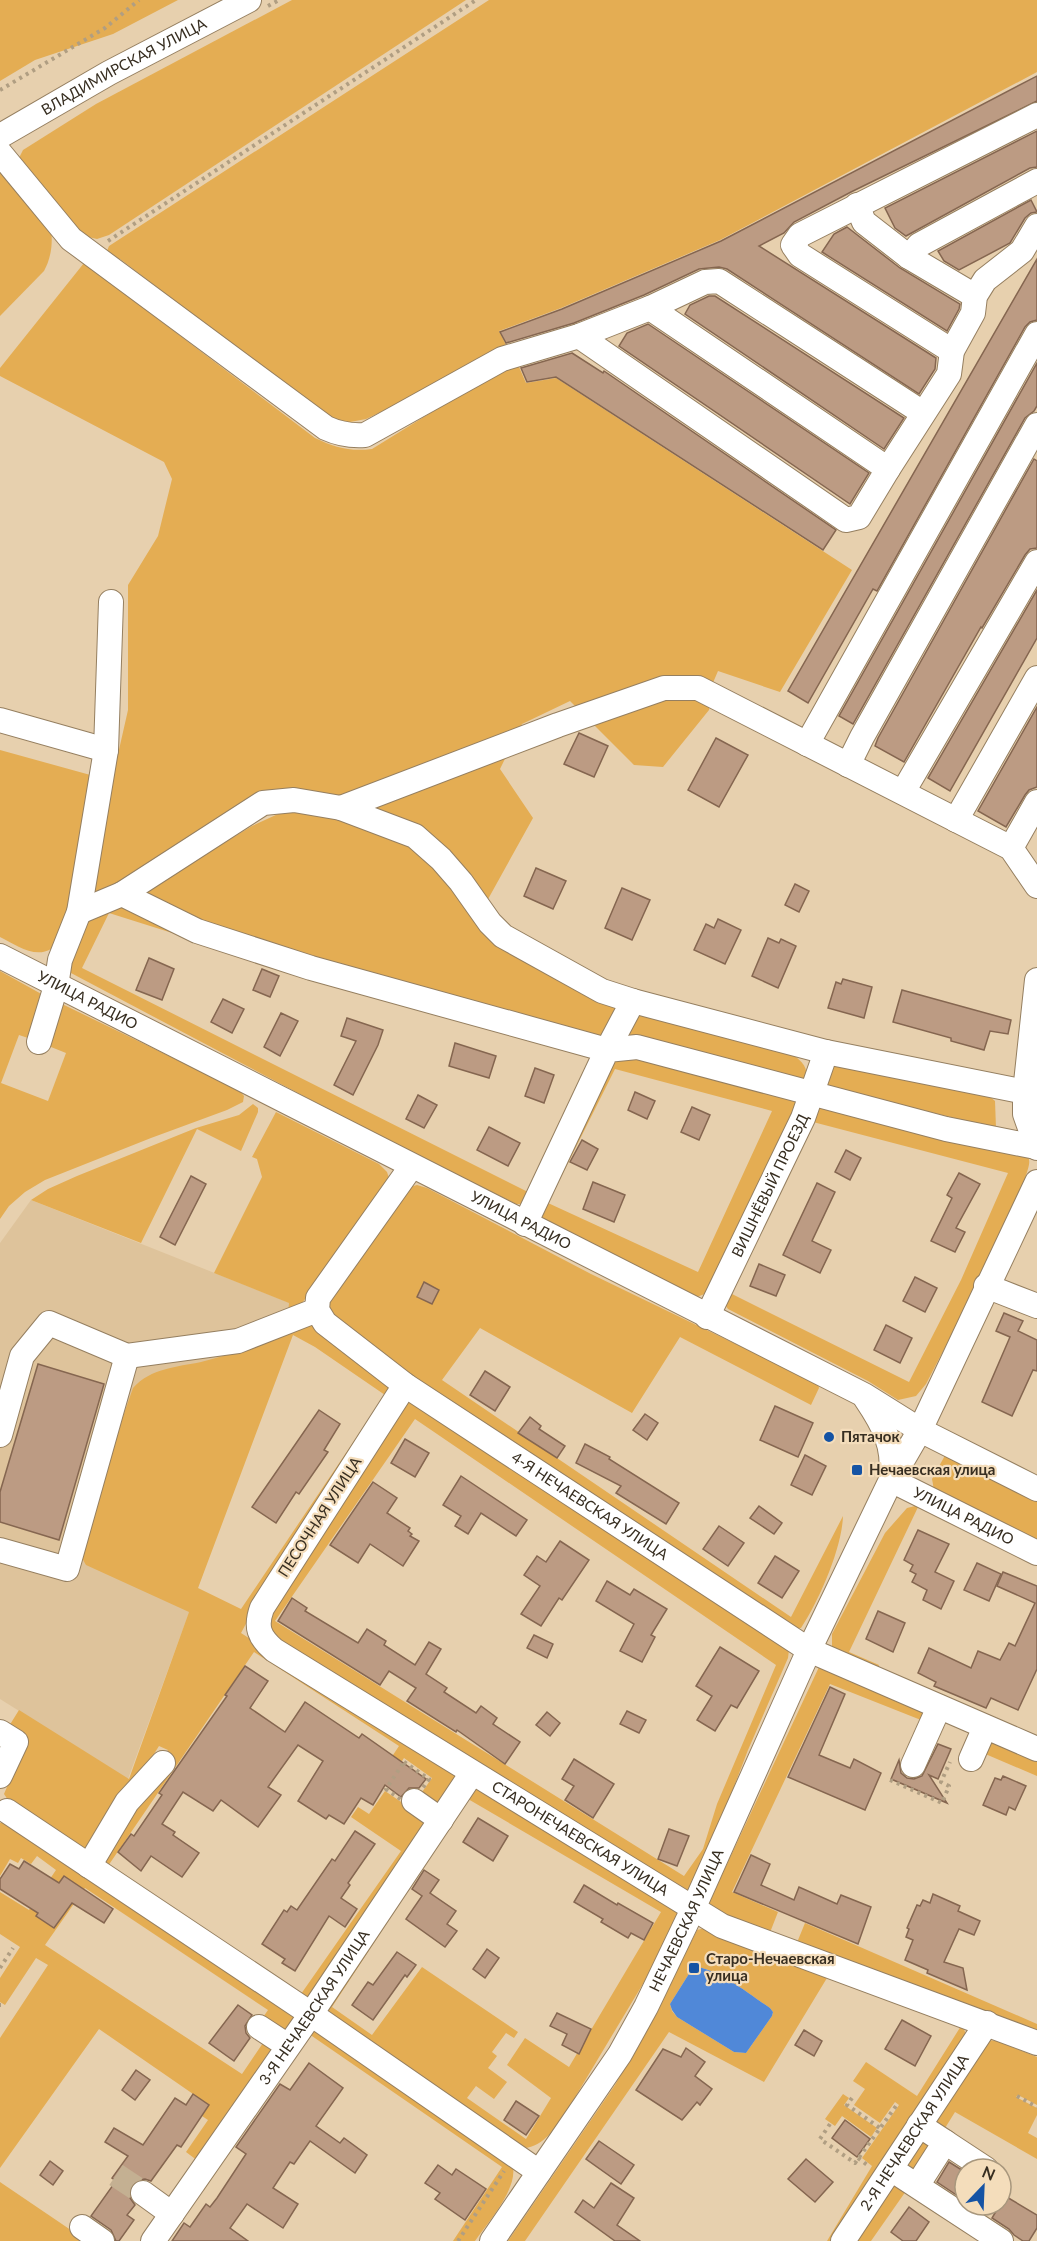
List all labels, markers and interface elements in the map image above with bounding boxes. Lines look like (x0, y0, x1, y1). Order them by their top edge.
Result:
street label: ВЛАДИМИРСКАЯ УЛИЦА (38, 13, 210, 118)
street label: УЛИЦА РАДИО (35, 966, 141, 1033)
street label: ВИШНЁВЫЙ ПРОЕЗД (727, 1110, 812, 1260)
street label: УЛИЦА РАДИО (468, 1187, 574, 1253)
place label: Пятачок (841, 1427, 900, 1445)
marker: Пятачок (822, 1430, 836, 1444)
street label: 4-Я НЕЧАЕВСКАЯ УЛИЦА (509, 1447, 673, 1564)
street label: ПЕСОЧНАЯ УЛИЦА (274, 1452, 365, 1580)
place label: Нечаевская улица (869, 1460, 995, 1478)
marker: Нечаевская улица (850, 1463, 864, 1477)
street label: УЛИЦА РАДИО (910, 1483, 1017, 1548)
street label: СТАРОНЕЧАЕВСКАЯ УЛИЦА (489, 1776, 673, 1899)
street label: НЕЧАЕВСКАЯ УЛИЦА (645, 1845, 727, 1994)
street label: 3-Я НЕЧАЕВСКАЯ УЛИЦА (255, 1925, 373, 2088)
place label: Старо-Нечаевская улица (706, 1949, 835, 1984)
marker: Старо-Нечаевская улица (687, 1961, 701, 1975)
street label: 2-Я НЕЧАЕВСКАЯ УЛИЦА (856, 2050, 972, 2213)
north arrow (953, 2157, 1013, 2217)
text: N (980, 2162, 998, 2184)

